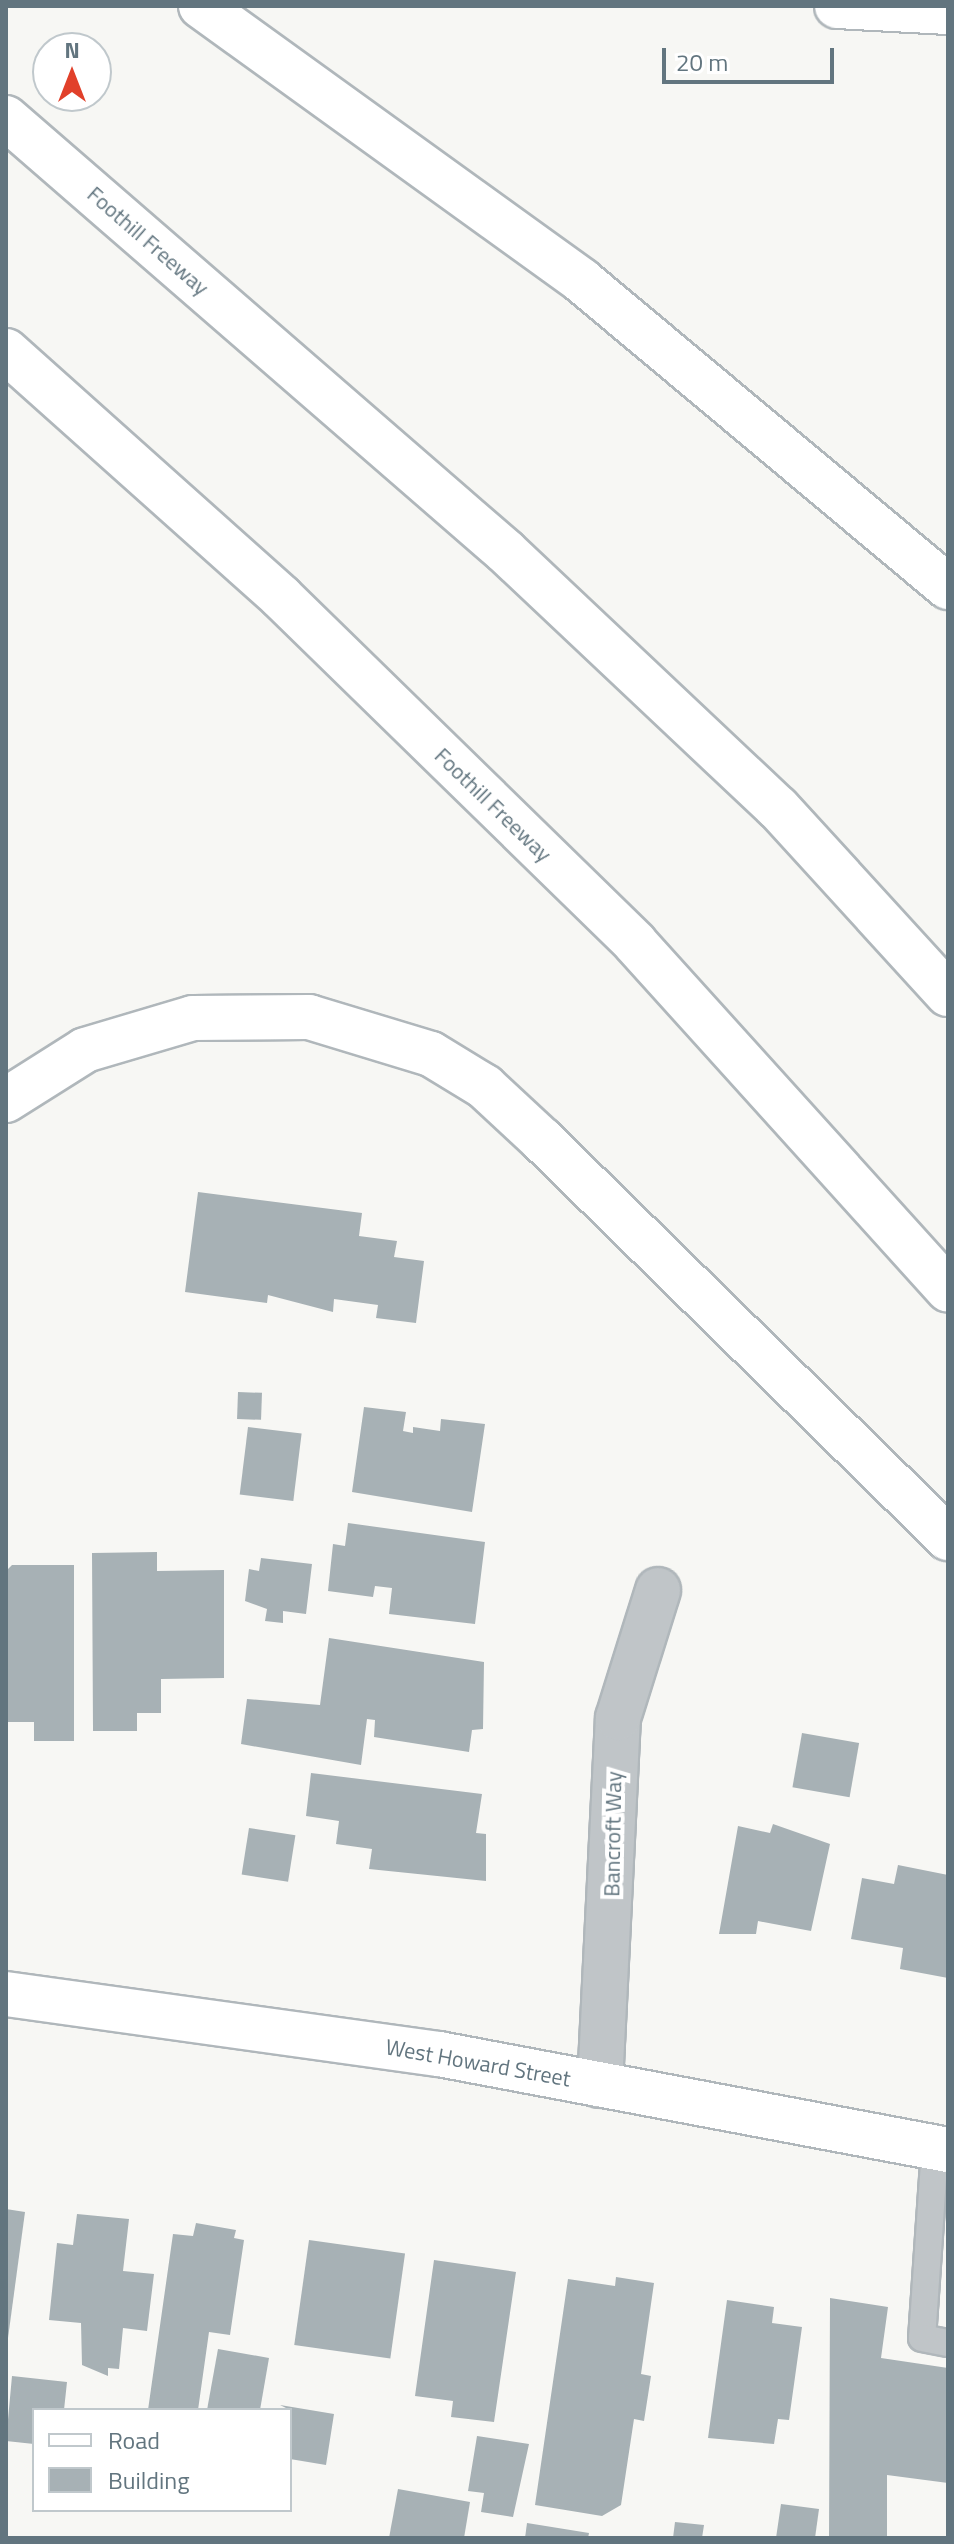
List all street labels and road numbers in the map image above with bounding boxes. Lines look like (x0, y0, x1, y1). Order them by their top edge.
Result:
street label: Foothill Freeway (82, 181, 214, 301)
street label: Foothill Freeway (429, 743, 557, 867)
street label: Bancroft Way (599, 1771, 627, 1897)
street label: West Howard Street (383, 2034, 573, 2092)

